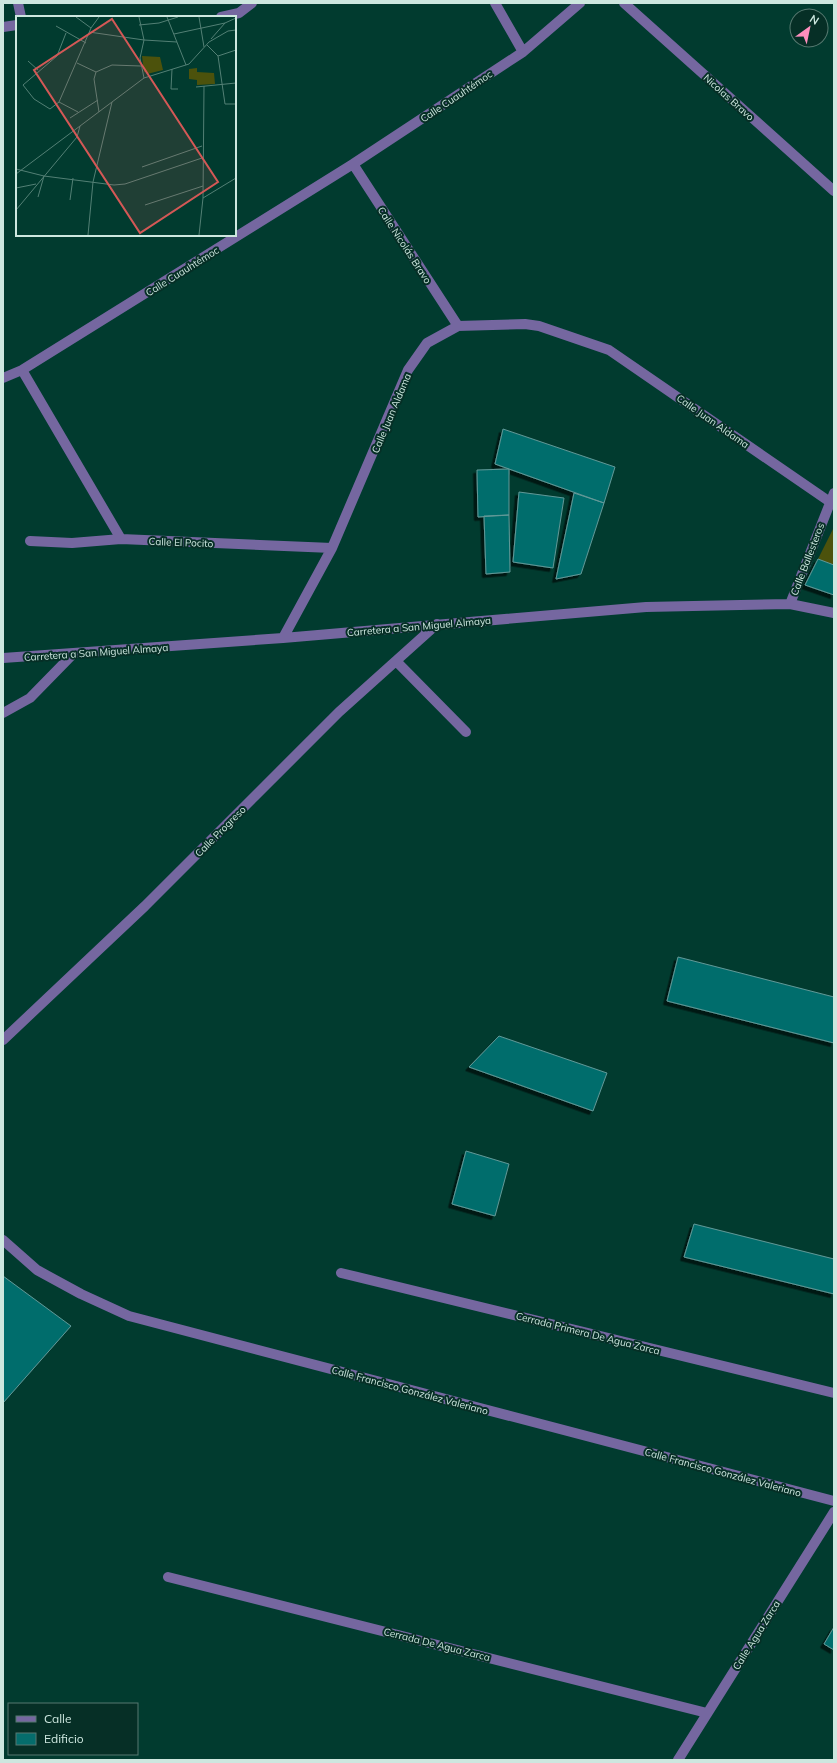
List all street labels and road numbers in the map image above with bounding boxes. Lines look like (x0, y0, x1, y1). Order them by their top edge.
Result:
street label: Calle Cuauhtémoc (418, 68, 495, 125)
street label: Nicolas Bravo (701, 71, 757, 124)
street label: Calle Nicolás Bravo (375, 204, 434, 286)
street label: Calle Cuauhtémoc (143, 244, 221, 299)
street label: Calle Juan Aldama (369, 371, 414, 455)
street label: Calle Juan Aldama (674, 392, 751, 451)
street label: Calle Ballesteros (788, 521, 827, 597)
street label: Calle El Pocito (148, 535, 214, 550)
street label: Carretera a San Miguel Almaya (346, 614, 492, 639)
street label: Carretera a San Miguel Almaya (23, 641, 169, 664)
street label: Calle Progreso (192, 803, 249, 860)
street label: Cerrada Primera De Agua Zarca (514, 1309, 661, 1358)
street label: Calle Francisco González Valeriano (330, 1363, 490, 1418)
street label: Calle Francisco González Valeriano (643, 1445, 803, 1500)
street label: Calle Agua Zarca (730, 1598, 783, 1672)
street label: Cerrada De Agua Zarca (382, 1625, 491, 1664)

